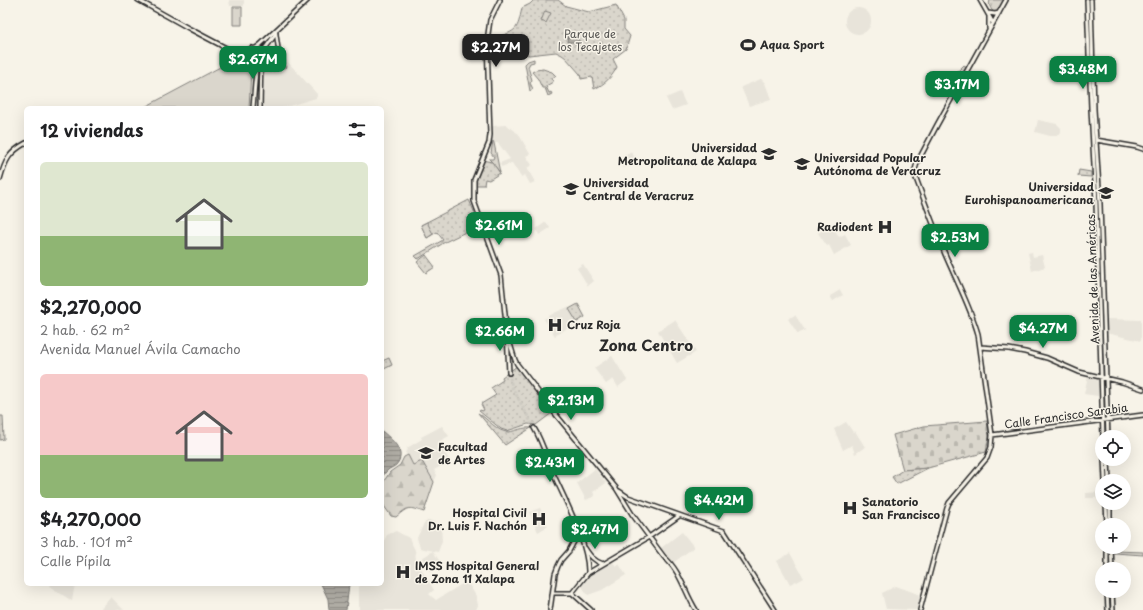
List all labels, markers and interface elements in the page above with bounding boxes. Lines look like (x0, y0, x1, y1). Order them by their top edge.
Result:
park label: Parque de los Tecajetes (558, 25, 622, 55)
pin: $2.27M (463, 34, 529, 68)
sports icon: Aqua Sport (739, 36, 757, 54)
place label: Aqua Sport (759, 36, 825, 53)
text: $2.27M (471, 37, 521, 56)
pin: $2.67M (220, 46, 286, 80)
text: $2.67M (228, 49, 278, 68)
pin: $3.48M (1050, 56, 1116, 90)
text: $3.48M (1058, 59, 1108, 78)
pin: $3.17M (924, 71, 990, 105)
text: $3.17M (934, 74, 980, 93)
text: 12 viviendas (40, 117, 143, 143)
icon: filters (346, 119, 368, 141)
place label: Universidad Metropolitana de Xalapa (618, 139, 758, 169)
school or university icon: Universidad Metropolitana de Xalapa (760, 145, 778, 163)
place label: Universidad Popular Autónoma de Veracruz (814, 149, 941, 179)
school or university icon: Universidad Popular Autónoma de Veracruz (793, 155, 811, 173)
place label: Universidad Central de Veracruz (583, 174, 694, 204)
place label: Universidad Eurohispanoamericana (965, 178, 1095, 208)
school or university icon: Universidad Central de Veracruz (562, 180, 580, 198)
school or university icon: Universidad Eurohispanoamericana (1097, 184, 1115, 202)
icon: home (168, 188, 240, 260)
pin: $2.61M (466, 212, 532, 246)
street label: Avenida de las Américas (1082, 214, 1103, 344)
text: $2.61M (475, 215, 523, 234)
place label: Radiodent (817, 218, 873, 235)
hospital icon: Radiodent (876, 218, 894, 236)
pin: $2.53M (922, 224, 988, 258)
text: $2.53M (931, 227, 979, 246)
text: $2,270,000 (40, 294, 141, 320)
pin: $4.27M (1010, 315, 1076, 349)
hospital icon: Cruz Roja (546, 316, 564, 334)
place label: Cruz Roja (567, 316, 621, 333)
pin: $2.66M (467, 318, 533, 352)
text: $4.27M (1018, 318, 1068, 337)
text: 2 hab. · 62 m² (40, 320, 130, 339)
text: $2.66M (475, 321, 525, 340)
district label: Zona Centro (599, 333, 693, 356)
text: Avenida Manuel Ávila Camacho (40, 339, 241, 358)
pin: $2.13M (538, 387, 604, 421)
text: $2.13M (548, 390, 594, 409)
street label: Calle Francisco Sarabia (1003, 398, 1129, 433)
icon: home (168, 400, 240, 472)
map controls (1095, 430, 1131, 598)
button: locate (1095, 430, 1131, 466)
place label: Facultad de Artes (438, 438, 488, 468)
school or university icon: Facultad de Artes (417, 444, 435, 462)
pin: $2.43M (517, 449, 583, 483)
text: $2.43M (525, 452, 575, 471)
button: layers (1095, 474, 1131, 510)
pin: $4.42M (686, 487, 752, 521)
text: $4.42M (694, 490, 744, 509)
place label: Sanatorio San Francisco (862, 493, 941, 523)
hospital icon: Sanatorio San Francisco (841, 499, 859, 517)
place label: Hospital Civil Dr. Luis F. Nachón (428, 504, 527, 534)
text: $4,270,000 (40, 506, 141, 532)
hospital icon: Hospital Civil Dr. Luis F. Nachón (530, 510, 548, 528)
pin: $2.47M (562, 516, 628, 550)
button: + (1095, 518, 1131, 554)
text: $2.47M (571, 519, 619, 538)
text: 3 hab. · 101 m² (40, 532, 133, 551)
text: Calle Pípila (40, 551, 111, 570)
place label: IMSS Hospital General de Zona 11 Xalapa (415, 557, 539, 587)
button: − (1095, 562, 1131, 598)
hospital icon: IMSS Hospital General de Zona 11 Xalapa (394, 563, 412, 581)

